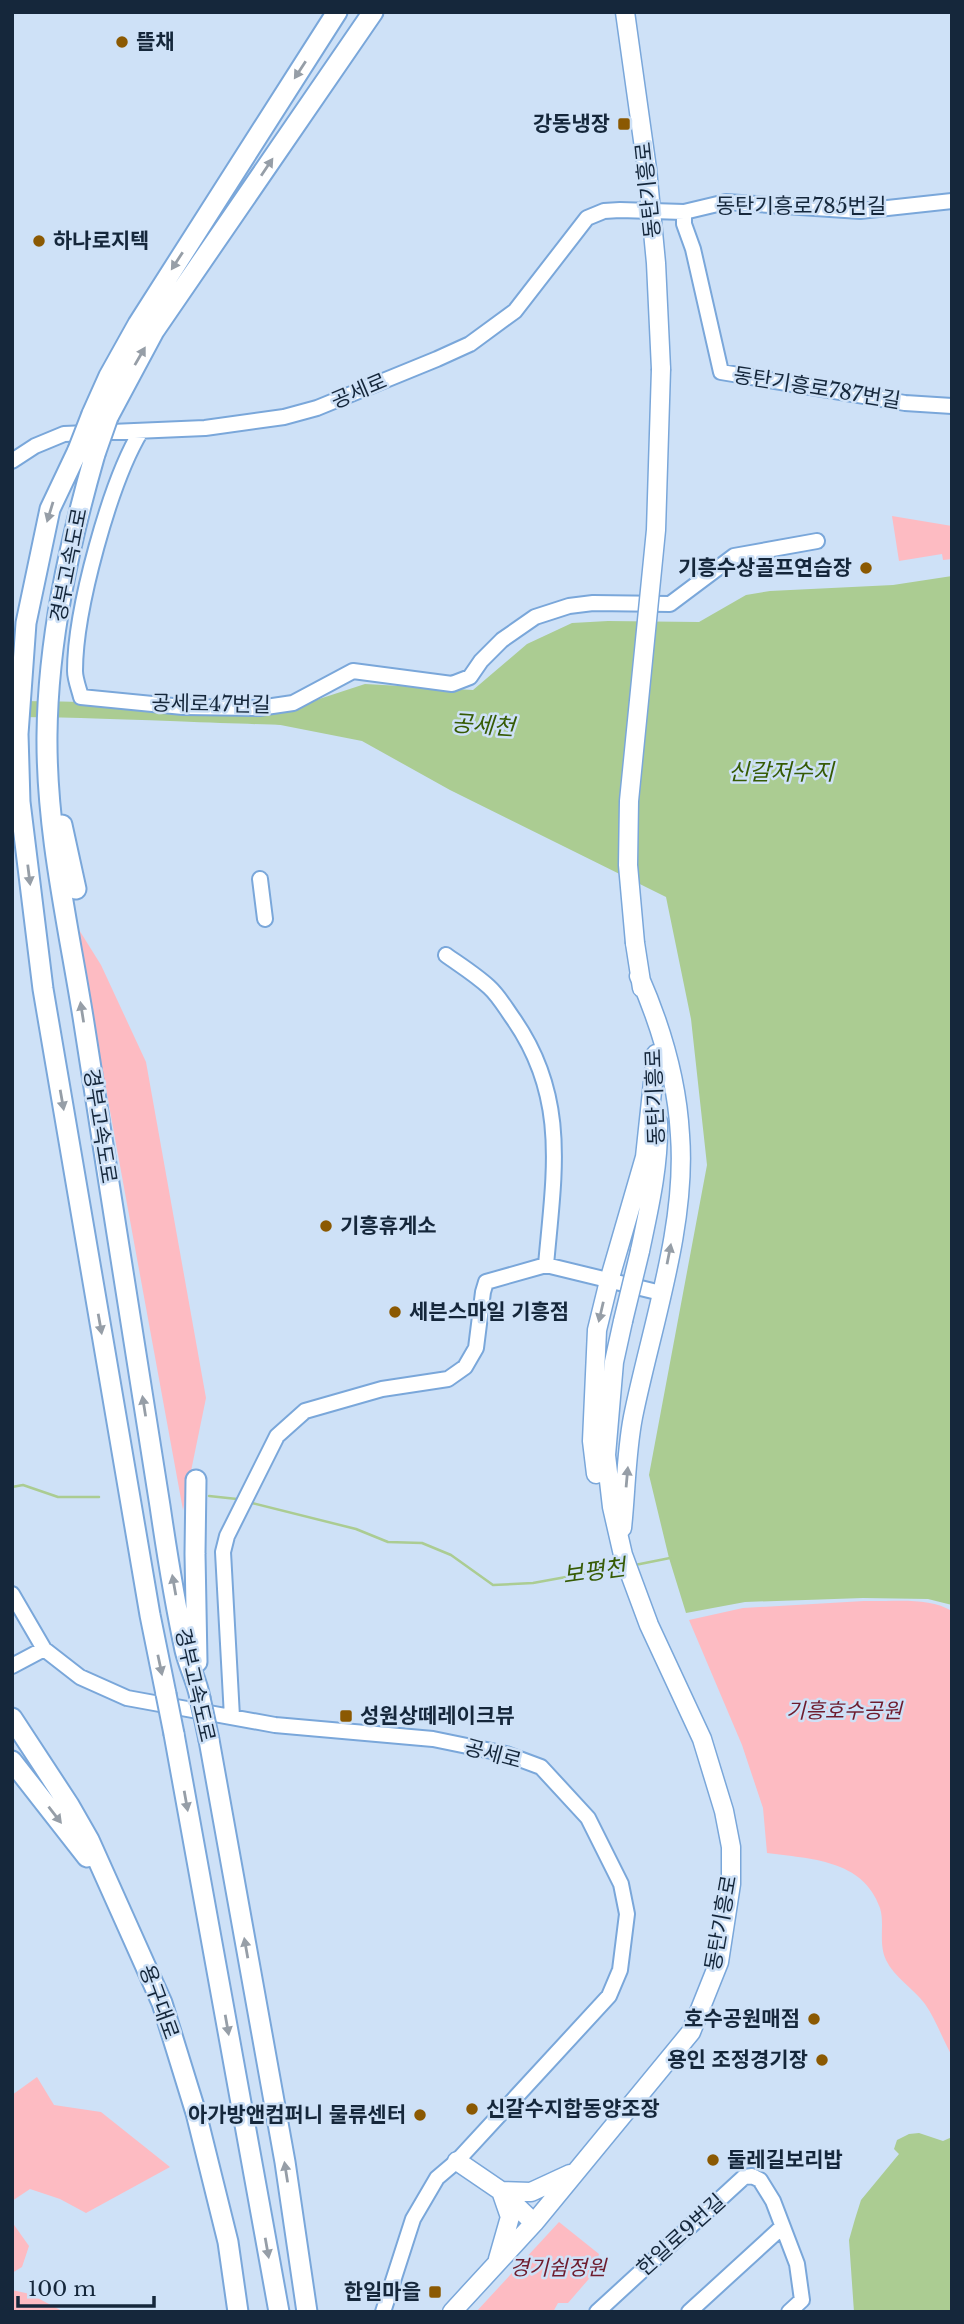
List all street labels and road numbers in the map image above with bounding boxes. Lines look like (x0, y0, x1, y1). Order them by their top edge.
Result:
street label: 동탄기흥로 (630, 141, 666, 239)
street label: 동탄기흥로785번길 (716, 193, 886, 219)
street label: 동탄기흥로787번길 (731, 362, 903, 414)
street label: 공세로 (327, 368, 391, 414)
street label: 경부고속도로 (45, 506, 93, 624)
street label: 공세로47번길 (151, 690, 271, 718)
street label: 동탄기흥로 (640, 1048, 670, 1146)
street label: 경부고속도로 (78, 1067, 122, 1185)
street label: 경부고속도로 (169, 1626, 221, 1744)
street label: 공세로 (462, 1734, 524, 1774)
street label: 동탄기흥로 (700, 1873, 742, 1973)
street label: 용구대로 (134, 1961, 184, 2043)
street label: 한일로9번길 (631, 2189, 731, 2281)

